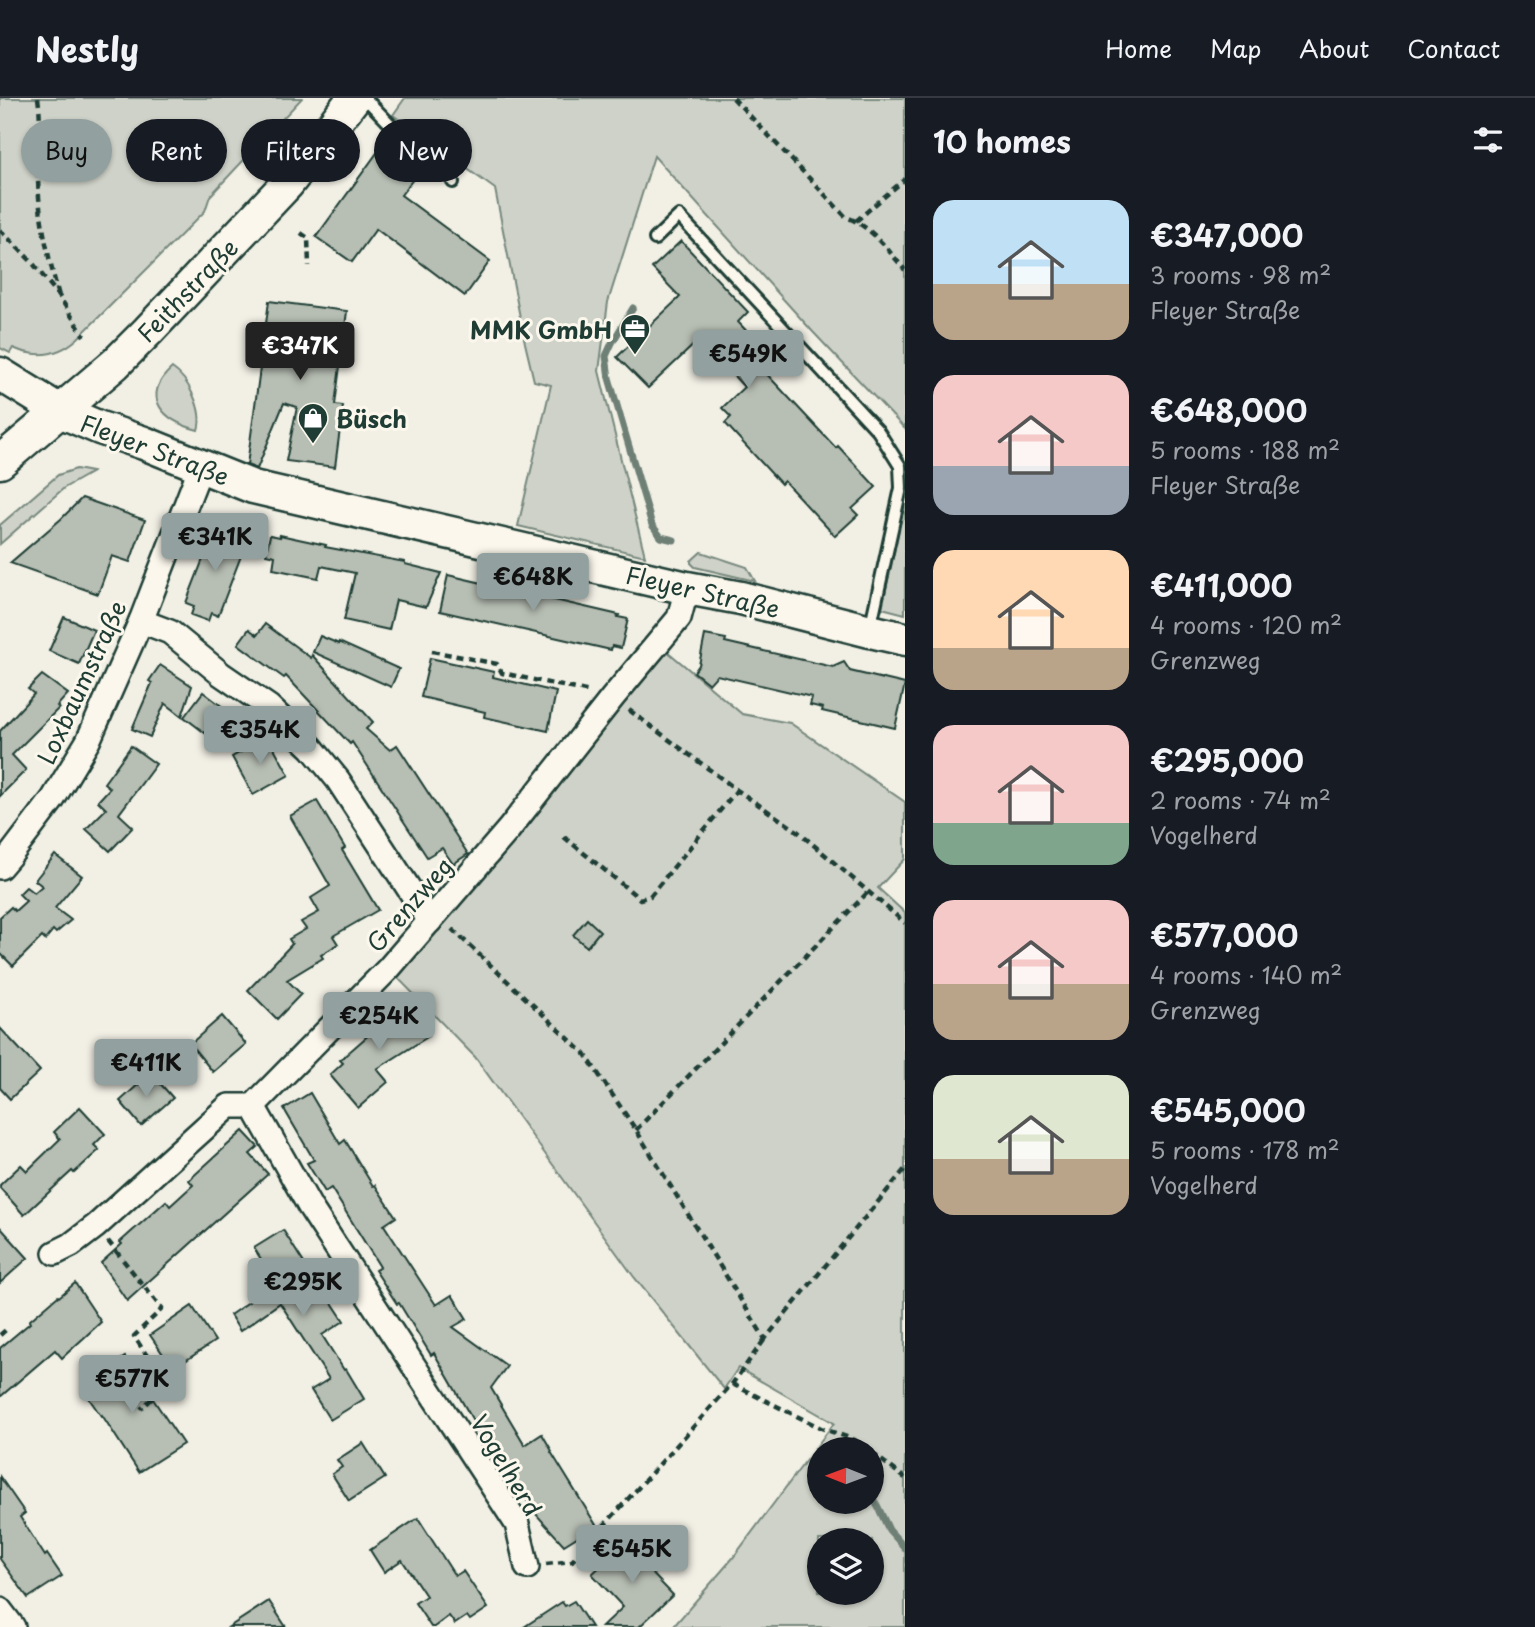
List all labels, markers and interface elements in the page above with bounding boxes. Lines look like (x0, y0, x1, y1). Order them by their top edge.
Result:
text: Nestly (35, 23, 139, 73)
text: Home (1105, 30, 1172, 66)
text: Map (1210, 30, 1261, 66)
text: About (1299, 30, 1369, 66)
text: Contact (1407, 30, 1500, 66)
text: 10 homes (933, 118, 1071, 163)
chip: Buy (21, 119, 112, 182)
chip: Rent (126, 119, 227, 182)
chip: Filters (241, 119, 360, 182)
chip: New (374, 119, 472, 182)
icon: filters (1469, 121, 1507, 159)
text: €347,000 (1150, 212, 1303, 257)
icon: home (989, 228, 1073, 312)
street label: Feithstraße (128, 230, 246, 350)
text: 3 rooms · 98 m² (1150, 257, 1331, 292)
text: Fleyer Straße (1150, 292, 1300, 327)
place label: MMK GmbH (470, 311, 612, 347)
office icon: MMK GmbH (618, 312, 652, 356)
pin: €347K (251, 322, 349, 382)
text: €347K (261, 327, 339, 362)
pin: €549K (699, 330, 797, 390)
text: €549K (709, 335, 787, 370)
text: €648,000 (1150, 387, 1307, 432)
place label: Büsch (336, 400, 407, 436)
shop icon: Büsch (296, 401, 330, 445)
icon: home (989, 403, 1073, 487)
street label: Fleyer Straße (75, 404, 235, 494)
text: 5 rooms · 188 m² (1150, 432, 1340, 467)
text: Fleyer Straße (1150, 467, 1300, 502)
pin: €341K (166, 514, 264, 573)
text: €341K (177, 518, 253, 553)
pin: €648K (484, 554, 582, 613)
street label: Fleyer Straße (623, 556, 783, 626)
text: €648K (493, 558, 573, 593)
text: €411,000 (1150, 562, 1292, 607)
icon: home (989, 578, 1073, 662)
street label: Loxbaumstraße (27, 594, 135, 770)
text: 4 rooms · 120 m² (1150, 607, 1342, 642)
text: Grenzweg (1150, 642, 1261, 677)
pin: €354K (211, 706, 309, 766)
text: €354K (220, 711, 300, 746)
text: €295,000 (1150, 737, 1304, 782)
icon: home (989, 753, 1073, 837)
text: 2 rooms · 74 m² (1150, 782, 1331, 817)
text: Vogelherd (1150, 817, 1258, 852)
street label: Grenzweg (357, 848, 461, 960)
text: €577,000 (1150, 912, 1298, 957)
icon: home (989, 928, 1073, 1012)
text: 4 rooms · 140 m² (1150, 957, 1342, 992)
pin: €254K (330, 992, 428, 1052)
text: Grenzweg (1150, 992, 1261, 1027)
text: €254K (339, 997, 419, 1032)
pin: €411K (97, 1040, 195, 1099)
text: €411K (110, 1044, 182, 1079)
text: €545,000 (1150, 1087, 1306, 1132)
icon: home (989, 1103, 1073, 1187)
text: 5 rooms · 178 m² (1150, 1132, 1340, 1167)
text: Vogelherd (1150, 1167, 1258, 1202)
pin: €295K (254, 1258, 352, 1318)
text: €295K (264, 1263, 342, 1298)
pin: €577K (83, 1356, 181, 1415)
text: €577K (95, 1360, 169, 1395)
street label: Vogelherd (463, 1407, 551, 1523)
north arrow (807, 1437, 884, 1514)
map controls (807, 1437, 884, 1605)
pin: €545K (583, 1526, 681, 1585)
button: layers (807, 1528, 884, 1605)
text: €545K (592, 1530, 672, 1565)

